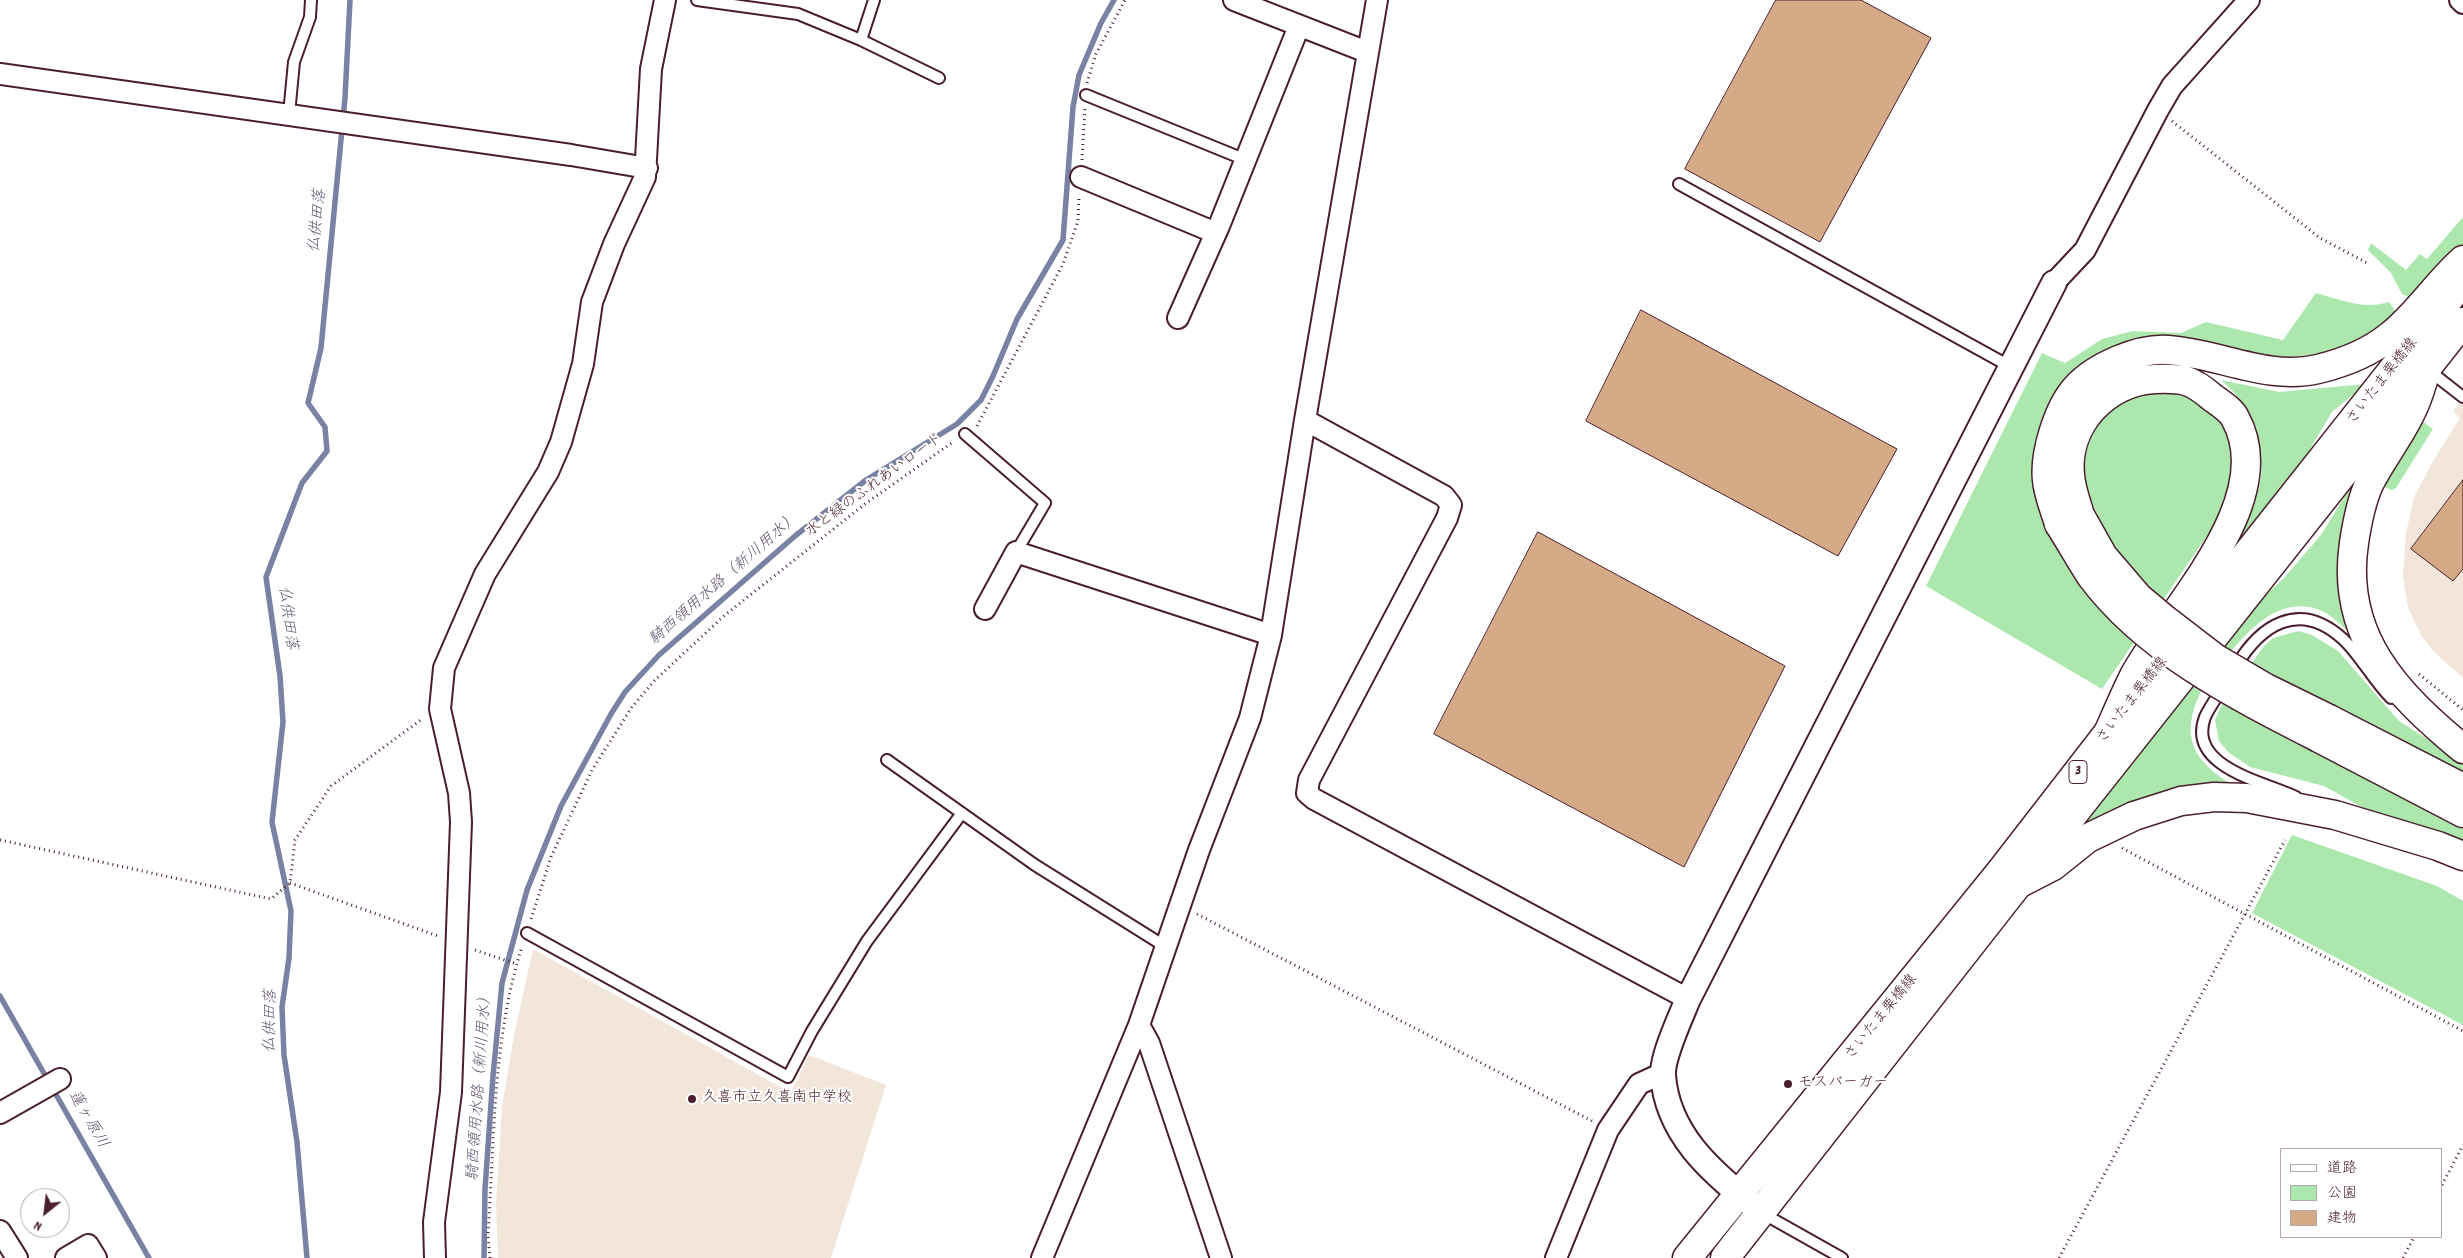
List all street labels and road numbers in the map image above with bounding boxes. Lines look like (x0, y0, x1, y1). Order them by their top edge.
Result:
street label: さいたま栗橋線 (2344, 335, 2422, 429)
street label: 水と緑のふれあいロード (803, 430, 947, 542)
street label: さいたま栗橋線 (2094, 654, 2172, 748)
road number: 3 (2069, 760, 2087, 784)
street label: さいたま栗橋線 (1842, 972, 1922, 1064)

